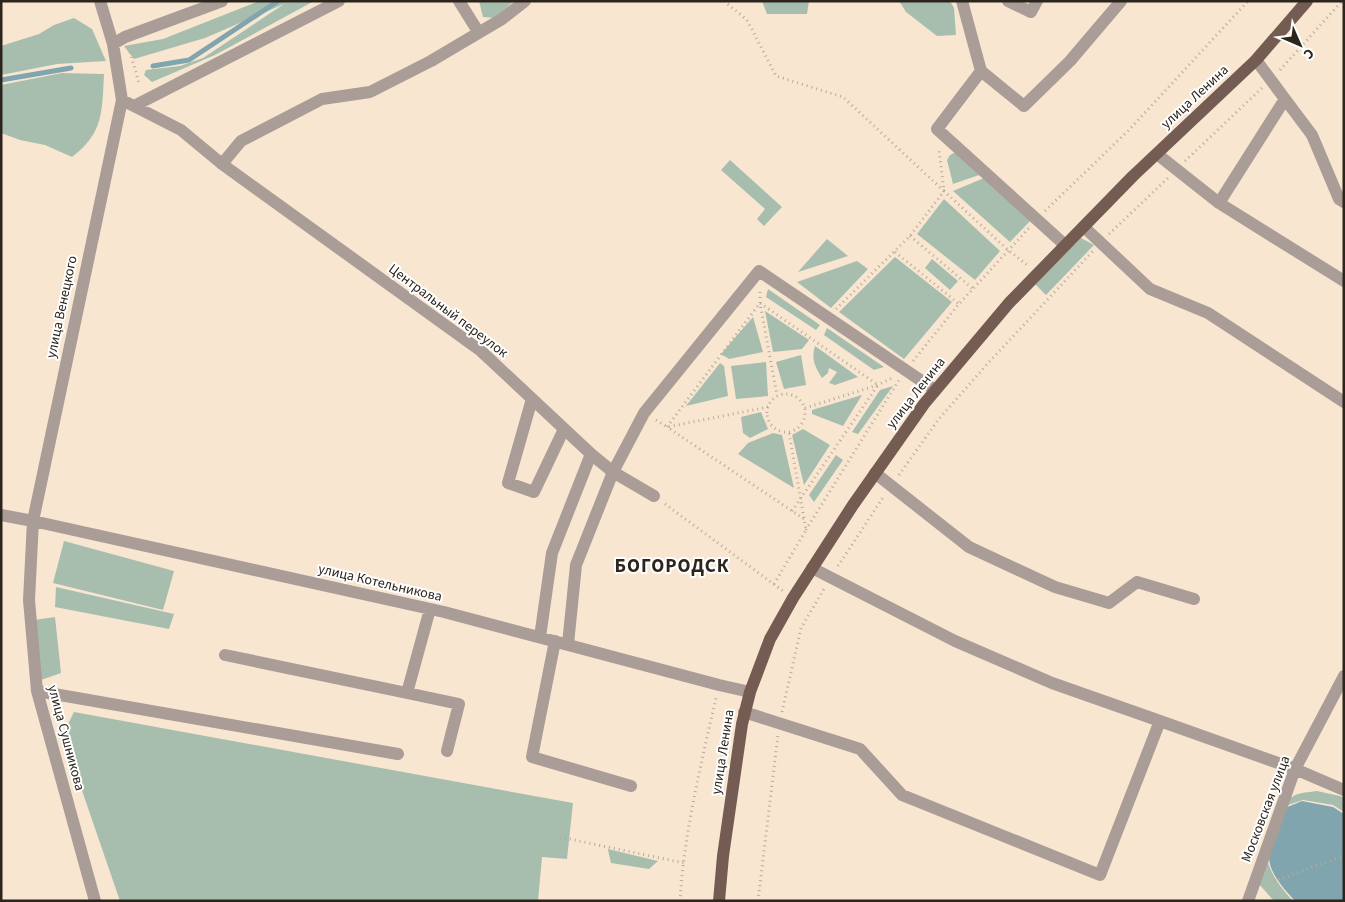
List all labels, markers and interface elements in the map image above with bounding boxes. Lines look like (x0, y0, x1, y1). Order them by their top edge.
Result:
north arrow (1275, 20, 1325, 70)
text: С (1299, 44, 1318, 63)
street label: улица Ленина (1157, 60, 1233, 134)
street label: улица Венецкого (41, 254, 83, 360)
street label: Центральный переулок (384, 259, 512, 363)
street label: улица Ленина (882, 353, 950, 433)
district label: БОГОРОДСК (614, 553, 730, 580)
street label: улица Котельникова (316, 559, 444, 607)
street label: улица Сушникова (42, 683, 90, 793)
street label: улица Ленина (706, 708, 740, 796)
street label: Московская улица (1237, 753, 1295, 865)

